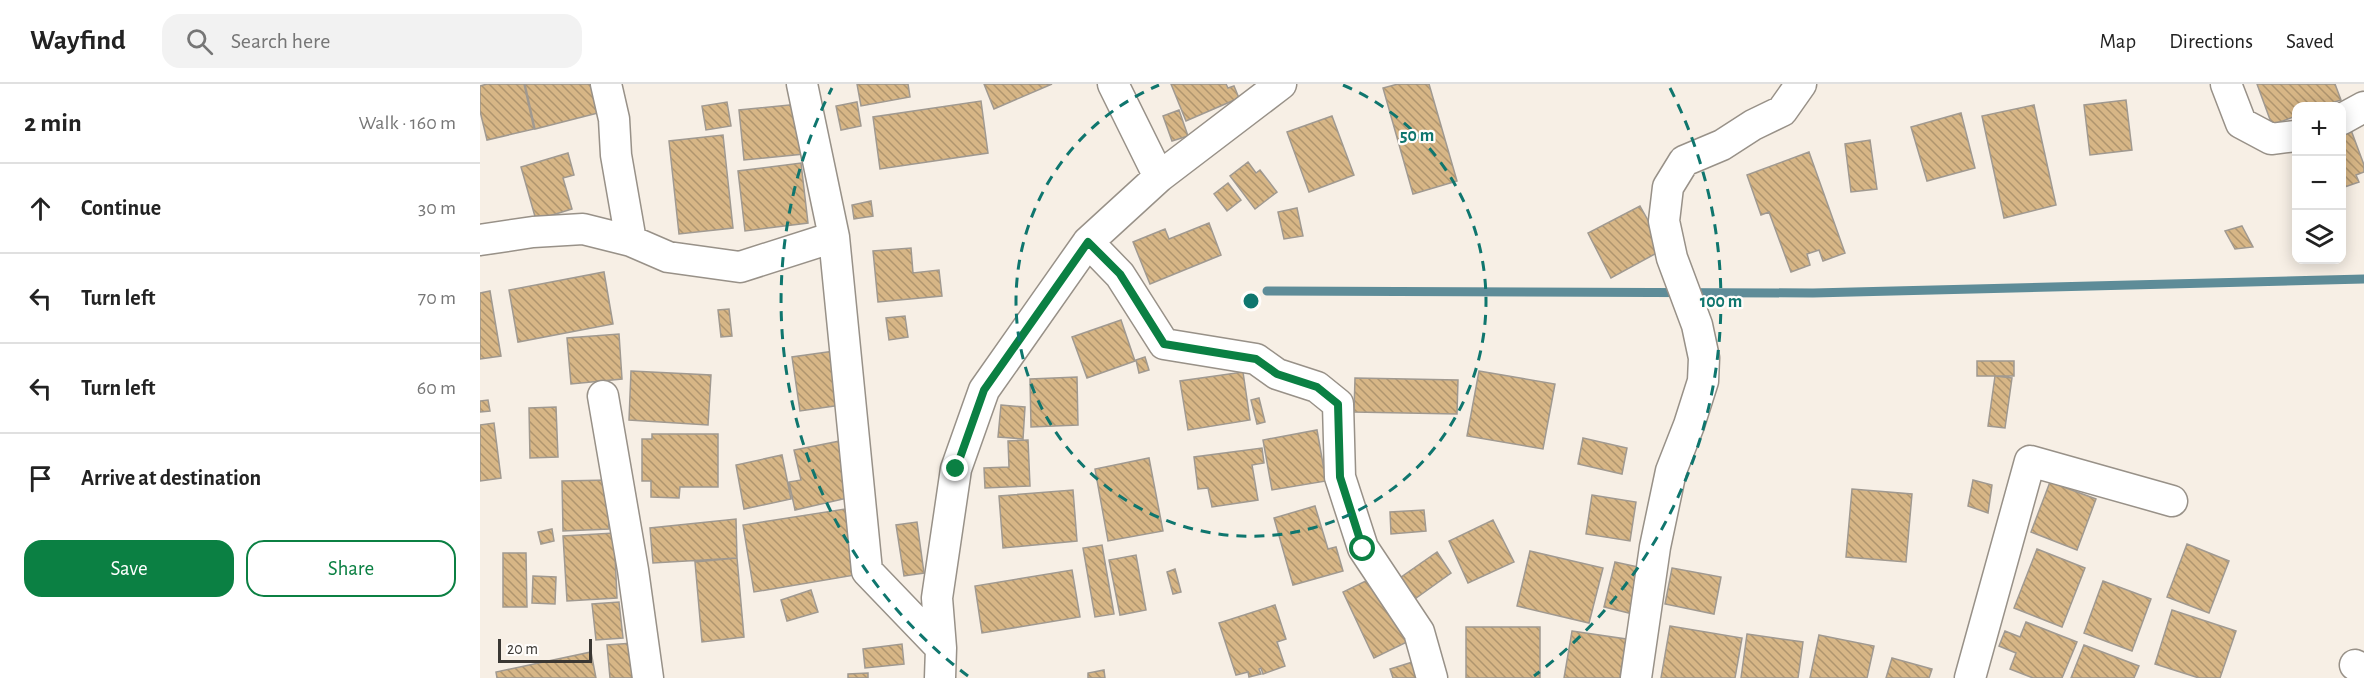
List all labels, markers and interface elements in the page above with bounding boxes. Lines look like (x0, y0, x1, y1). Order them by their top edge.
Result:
search box (162, 14, 582, 68)
icon: search (183, 25, 216, 58)
text: Wayfind (30, 27, 126, 55)
text: Search here (231, 30, 330, 52)
text: Map (2100, 31, 2136, 52)
text: Directions (2169, 31, 2253, 52)
text: Saved (2286, 31, 2334, 52)
map controls (2292, 102, 2346, 264)
button: + (2292, 102, 2346, 156)
text: 2 min (24, 110, 82, 136)
text: Walk · 160 m (359, 113, 456, 133)
text: 50 m (1400, 127, 1434, 145)
button: − (2292, 156, 2346, 210)
icon: ahead (24, 192, 57, 225)
text: Continue (81, 197, 161, 219)
text: 30 m (418, 198, 456, 218)
button: layers (2292, 210, 2346, 264)
icon: left (24, 282, 57, 315)
text: Turn left (81, 287, 155, 309)
text: 70 m (418, 288, 456, 308)
centre of rings (1241, 291, 1261, 311)
text: 100 m (1700, 293, 1742, 311)
icon: left (24, 372, 57, 405)
text: Turn left (81, 377, 155, 399)
text: 60 m (417, 378, 456, 398)
route end (942, 455, 968, 481)
icon: arrive (24, 462, 57, 495)
text: Arrive at destination (81, 467, 261, 489)
route start (1349, 535, 1375, 561)
button: Save (24, 540, 234, 597)
button: Share (246, 540, 456, 597)
scale bar (498, 636, 592, 664)
text: 20 m (507, 641, 538, 657)

